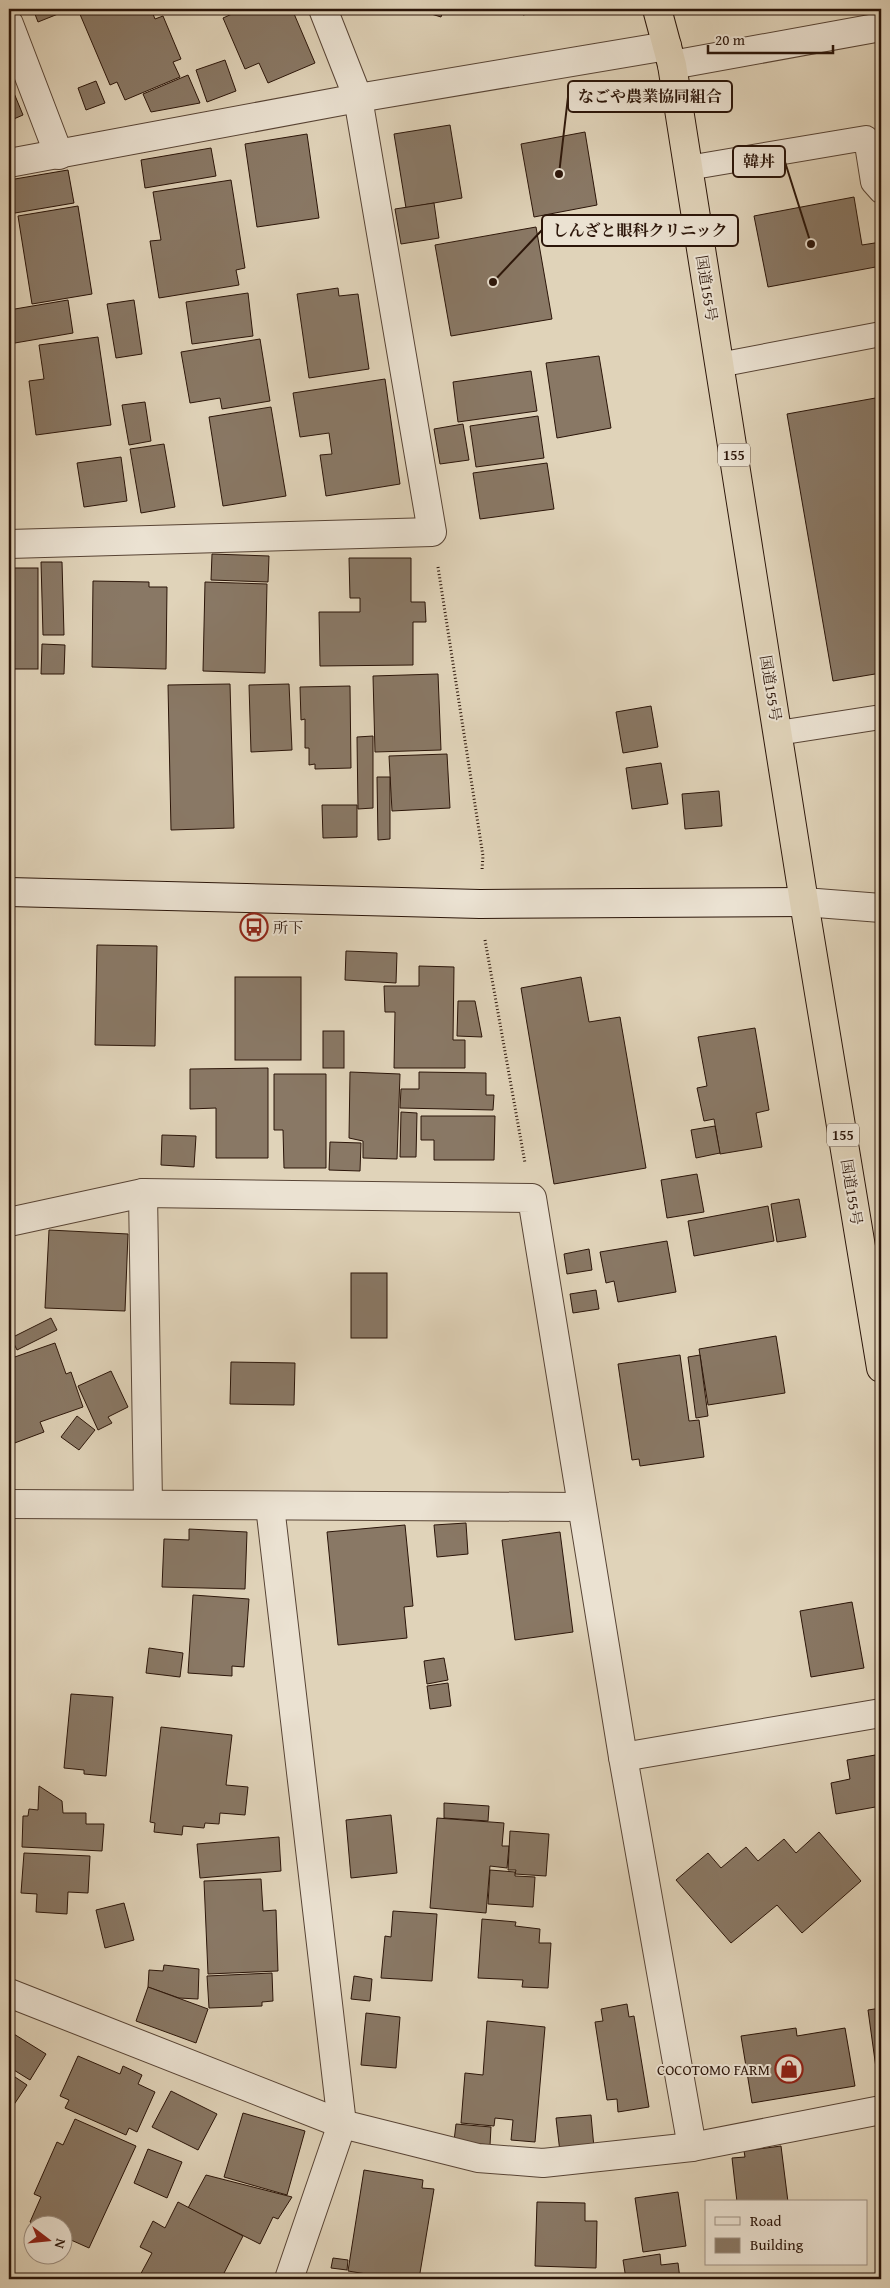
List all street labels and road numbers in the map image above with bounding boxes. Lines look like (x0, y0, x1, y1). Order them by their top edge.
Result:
street label: 国道155号 (691, 253, 723, 323)
road number: 155 (718, 444, 750, 466)
street label: 国道155号 (755, 653, 787, 723)
road number: 155 (827, 1124, 859, 1146)
street label: 国道155号 (836, 1157, 868, 1227)

